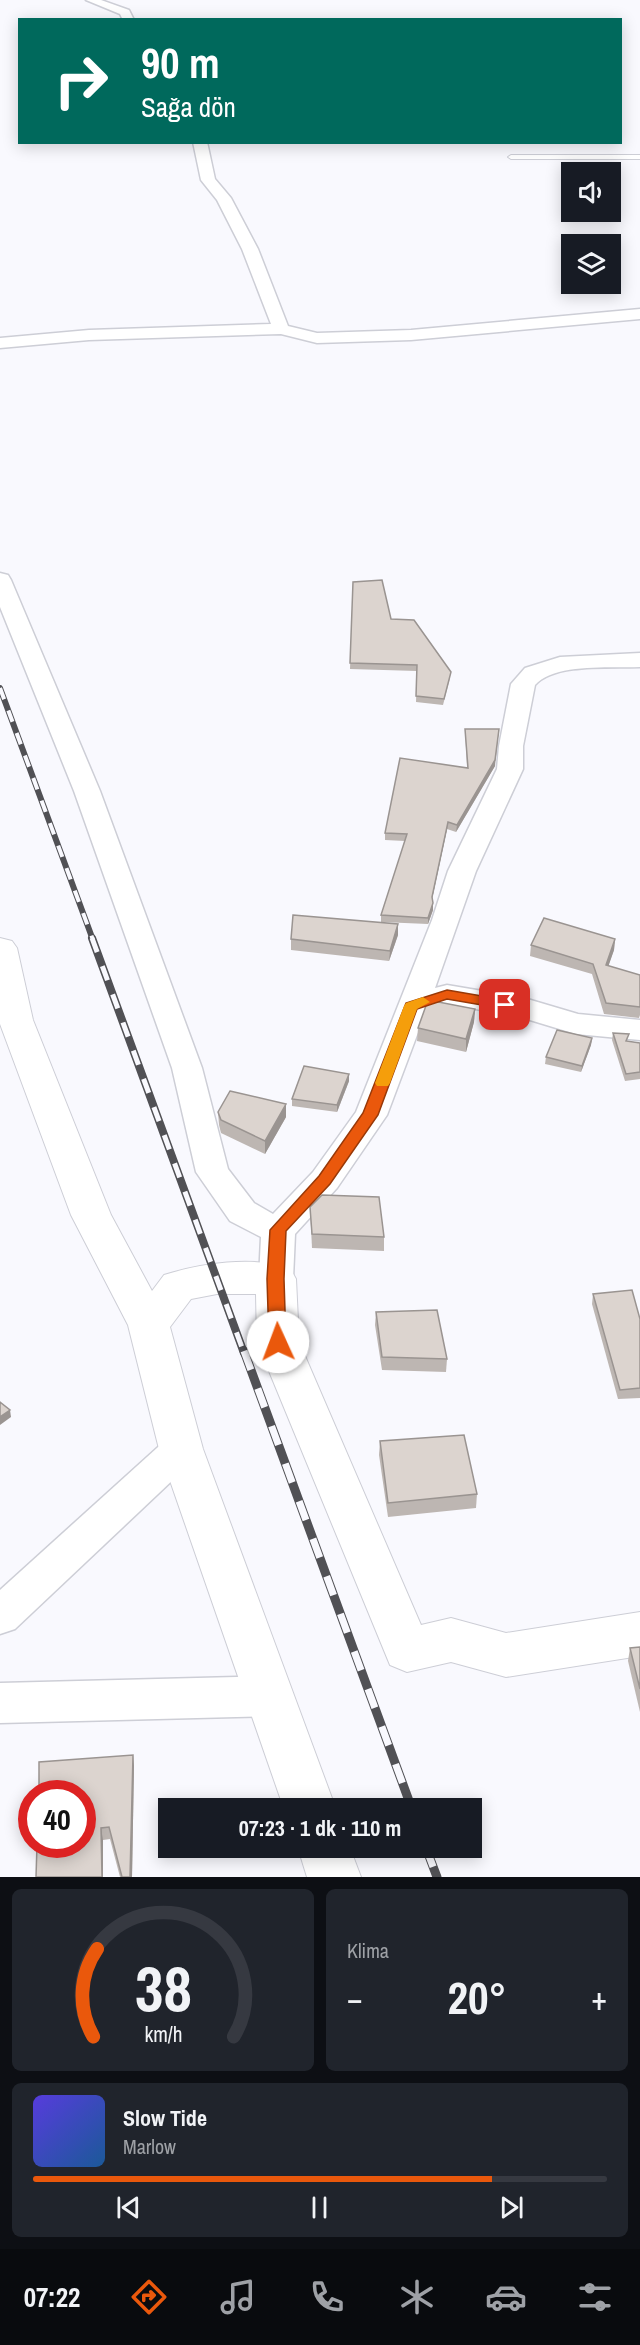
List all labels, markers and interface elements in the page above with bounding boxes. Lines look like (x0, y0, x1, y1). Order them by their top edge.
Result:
text: 90 m (141, 35, 220, 91)
icon: right (42, 42, 120, 120)
text: Sağa dön (141, 89, 236, 125)
map controls (561, 162, 621, 294)
button: sound (561, 162, 621, 222)
button: layers (561, 234, 621, 294)
pin (479, 979, 530, 1030)
icon: arrive (488, 988, 521, 1021)
position arrow (246, 1310, 310, 1374)
speed limit sign: 40 (18, 1780, 96, 1858)
text: 07:23 · 1 dk · 110 m (239, 1813, 401, 1843)
text: Klima (347, 1937, 389, 1964)
text: 38 (135, 1946, 191, 2030)
text: 20° (447, 1967, 507, 2028)
text: − (347, 1976, 363, 2020)
text: + (591, 1976, 607, 2020)
text: km/h (144, 2020, 182, 2049)
text: Slow Tide (123, 2103, 207, 2133)
text: Marlow (123, 2133, 176, 2160)
icon: previous (112, 2191, 145, 2224)
icon: pause (303, 2191, 336, 2224)
icon: next (495, 2191, 528, 2224)
icon: directions (128, 2276, 170, 2318)
icon: music (217, 2276, 259, 2318)
icon: phone (306, 2276, 348, 2318)
icon: climate (396, 2276, 438, 2318)
icon: car (485, 2276, 527, 2318)
icon: filters (574, 2276, 616, 2318)
text: 07:22 (24, 2279, 80, 2315)

